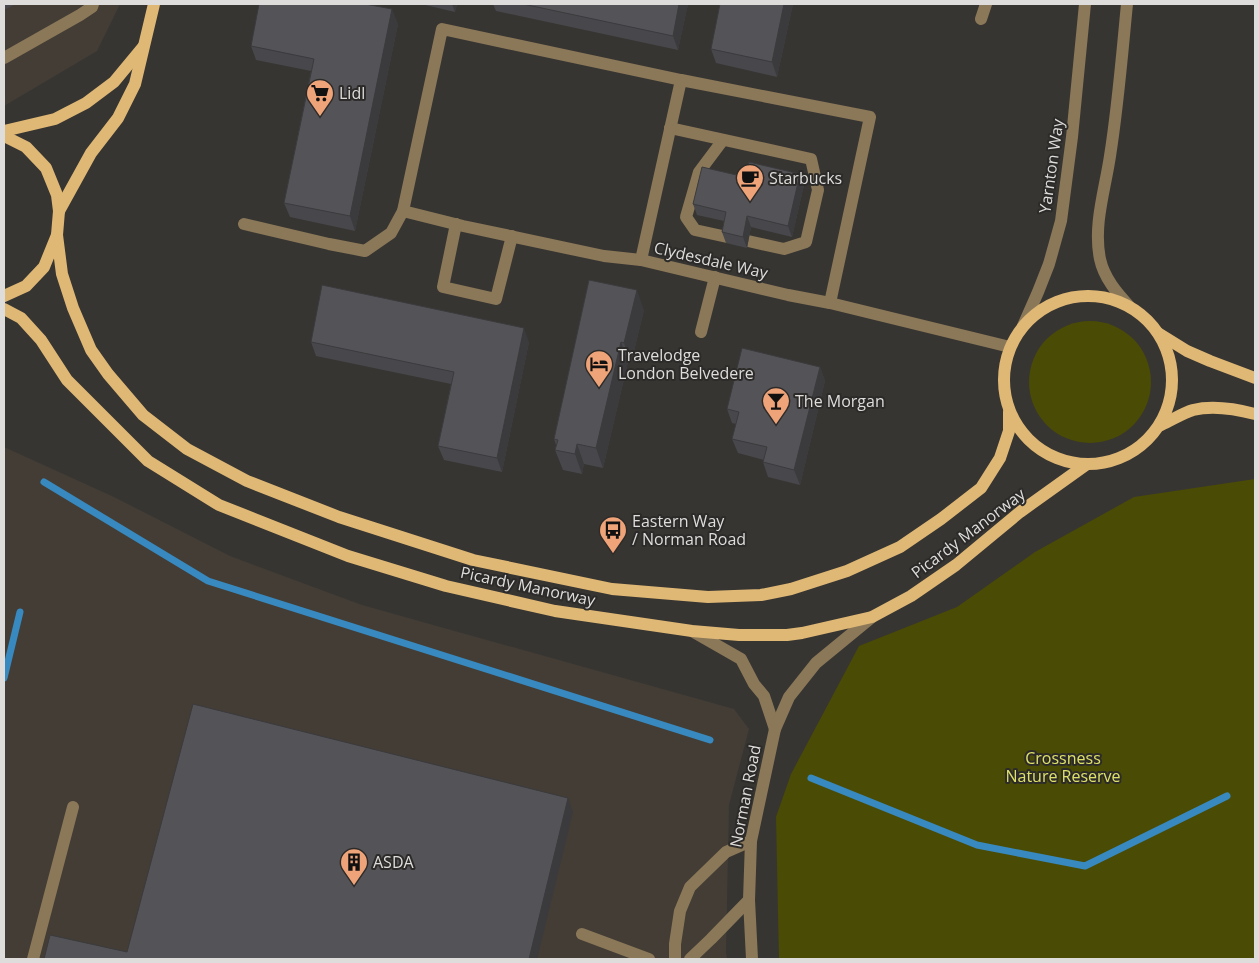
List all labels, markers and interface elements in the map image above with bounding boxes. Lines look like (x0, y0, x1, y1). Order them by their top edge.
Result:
supermarket icon: Lidl (305, 78, 335, 117)
place label: Lidl (339, 82, 365, 104)
street label: Yarnton Way (1033, 116, 1069, 215)
cafe icon: Starbucks (735, 163, 765, 202)
place label: Starbucks (769, 167, 842, 189)
street label: Clydesdale Way (652, 236, 771, 284)
place label: Travelodge London Belvedere (618, 344, 754, 384)
hotel icon: Travelodge London Belvedere (584, 349, 614, 388)
bar icon: The Morgan (761, 386, 791, 425)
place label: The Morgan (795, 390, 885, 412)
street label: Picardy Manorway (907, 482, 1030, 583)
place label: Eastern Way / Norman Road (632, 510, 746, 550)
bus stop icon: Eastern Way / Norman Road (598, 515, 628, 554)
street label: Picardy Manorway (459, 561, 598, 611)
street label: Norman Road (724, 743, 766, 849)
park label: Crossness Nature Reserve (1005, 747, 1121, 787)
building icon: ASDA (339, 847, 369, 886)
place label: ASDA (373, 851, 415, 873)

